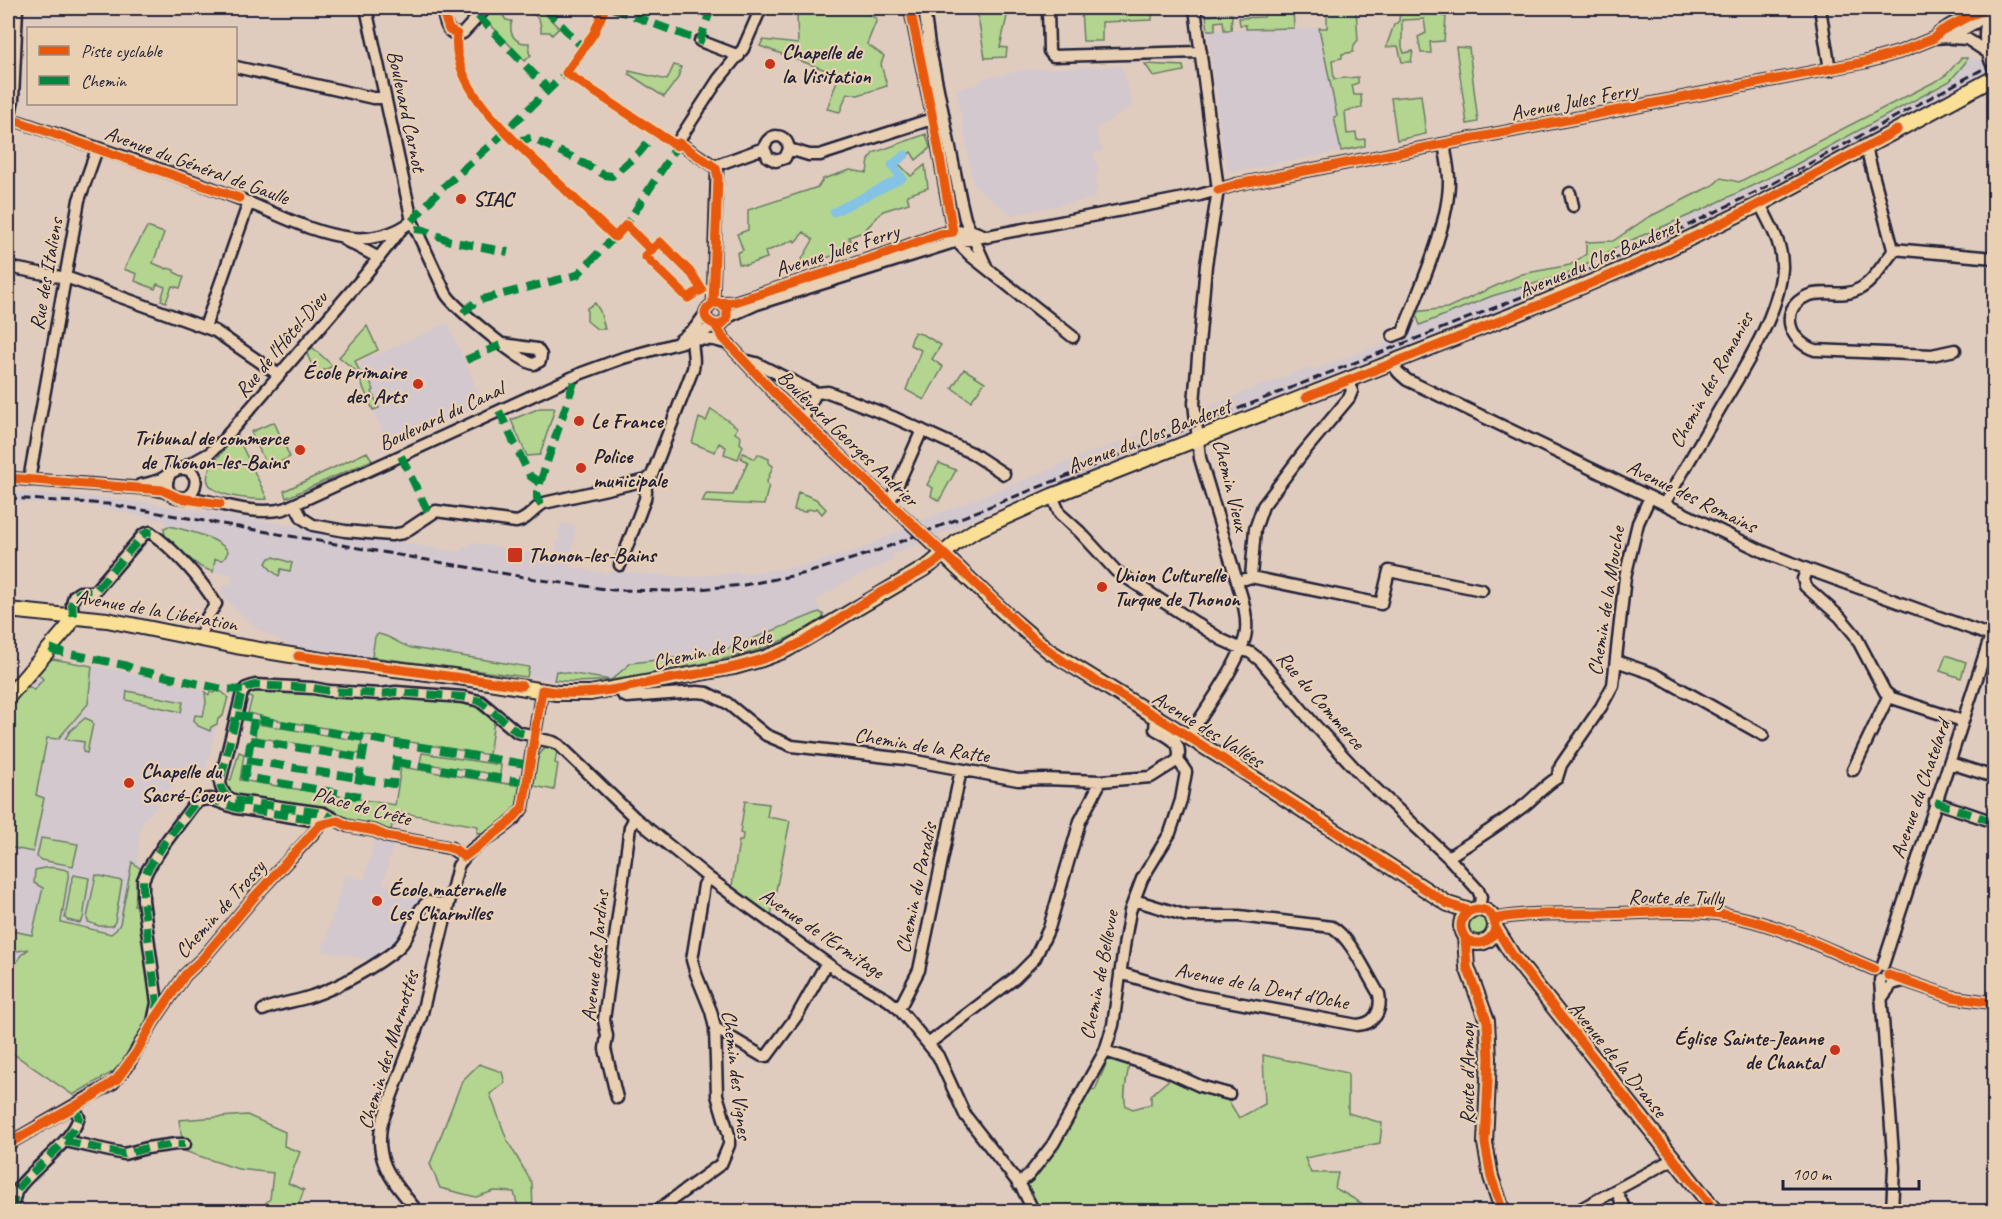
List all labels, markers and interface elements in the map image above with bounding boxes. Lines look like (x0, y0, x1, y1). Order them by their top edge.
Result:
legend (27, 27, 237, 105)
place label: Chapelle de la Visitation (782, 39, 871, 89)
text: Piste cyclable (81, 40, 163, 62)
street label: Boulevard Carnot (381, 48, 433, 176)
marker: Chapelle de la Visitation (763, 57, 777, 71)
text: Chemin (81, 70, 127, 92)
street label: Avenue Jules Ferry (1508, 76, 1641, 126)
street label: Avenue du Général de Gaulle (101, 120, 294, 211)
place label: SIAC (473, 186, 517, 212)
marker: SIAC (454, 192, 468, 206)
street label: Avenue du Clos Banderet (1514, 211, 1686, 304)
street label: Rue des Italiens (23, 214, 69, 332)
street label: Avenue Jules Ferry (772, 217, 904, 282)
street label: Rue de l'Hôtel-Dieu (229, 285, 334, 402)
street label: Chemin des Romanies (1663, 306, 1760, 452)
place label: École primaire des Arts (303, 359, 409, 409)
street label: Boulevard Georges Andrier (772, 364, 925, 513)
street label: Boulevard du Canal (374, 374, 511, 456)
marker: École primaire des Arts (411, 377, 425, 391)
street label: Avenue du Clos Banderet (1064, 392, 1237, 479)
place label: Le France (591, 408, 665, 434)
marker: Le France (572, 414, 586, 428)
place label: Tribunal de commerce de Thonon-les-Bains (134, 425, 291, 475)
street label: Chemin Vieux (1207, 436, 1255, 535)
marker: Tribunal de commerce de Thonon-les-Bains (293, 443, 307, 457)
place label: Police municipale (593, 443, 669, 493)
street label: Avenue des Romains (1623, 453, 1763, 539)
marker: Police municipale (574, 461, 588, 475)
street label: Chemin de la Mouche (1581, 523, 1631, 677)
place label: Thonon-les-Bains (528, 542, 658, 568)
marker: Thonon-les-Bains (506, 546, 524, 564)
place label: Union Culturelle Turque de Thonon (1114, 562, 1241, 612)
marker: Union Culturelle Turque de Thonon (1095, 580, 1109, 594)
street label: Avenue de la Libération (74, 583, 241, 637)
street label: Chemin de Ronde (650, 622, 775, 675)
street label: Rue du Commerce (1271, 645, 1372, 755)
street label: Avenue des Vallées (1148, 685, 1270, 774)
street label: Avenue du Chatelard (1884, 713, 1957, 862)
street label: Chemin de la Ratte (853, 722, 992, 769)
place label: Chapelle du Sacré-Coeur (141, 758, 232, 808)
marker: Chapelle du Sacré-Coeur (122, 776, 136, 790)
street label: Place de Crête (310, 780, 416, 832)
street label: Chemin du Paradis (890, 819, 943, 955)
street label: Chemin de Trossy (169, 853, 272, 963)
place label: École maternelle Les Charmilles (389, 876, 507, 926)
street label: Avenue de l'Ermitage (755, 882, 890, 985)
street label: Route de Tully (1628, 883, 1726, 911)
street label: Avenue des Jardins (575, 887, 615, 1023)
marker: École maternelle Les Charmilles (370, 894, 384, 908)
street label: Chemin de Bellevue (1074, 906, 1125, 1042)
street label: Avenue de la Dent d'Oche (1173, 956, 1353, 1016)
street label: Chemin des Marmottés (352, 966, 425, 1132)
street label: Avenue de la Dranse (1563, 996, 1674, 1124)
street label: Chemin des Vignes (716, 1009, 758, 1143)
street label: Route d'Armoy (1454, 1022, 1480, 1125)
place label: Église Sainte-Jeanne de Chantal (1674, 1025, 1827, 1075)
marker: Église Sainte-Jeanne de Chantal (1828, 1043, 1842, 1057)
scale bar (1783, 1153, 1920, 1191)
text: 100 m (1792, 1163, 1833, 1185)

